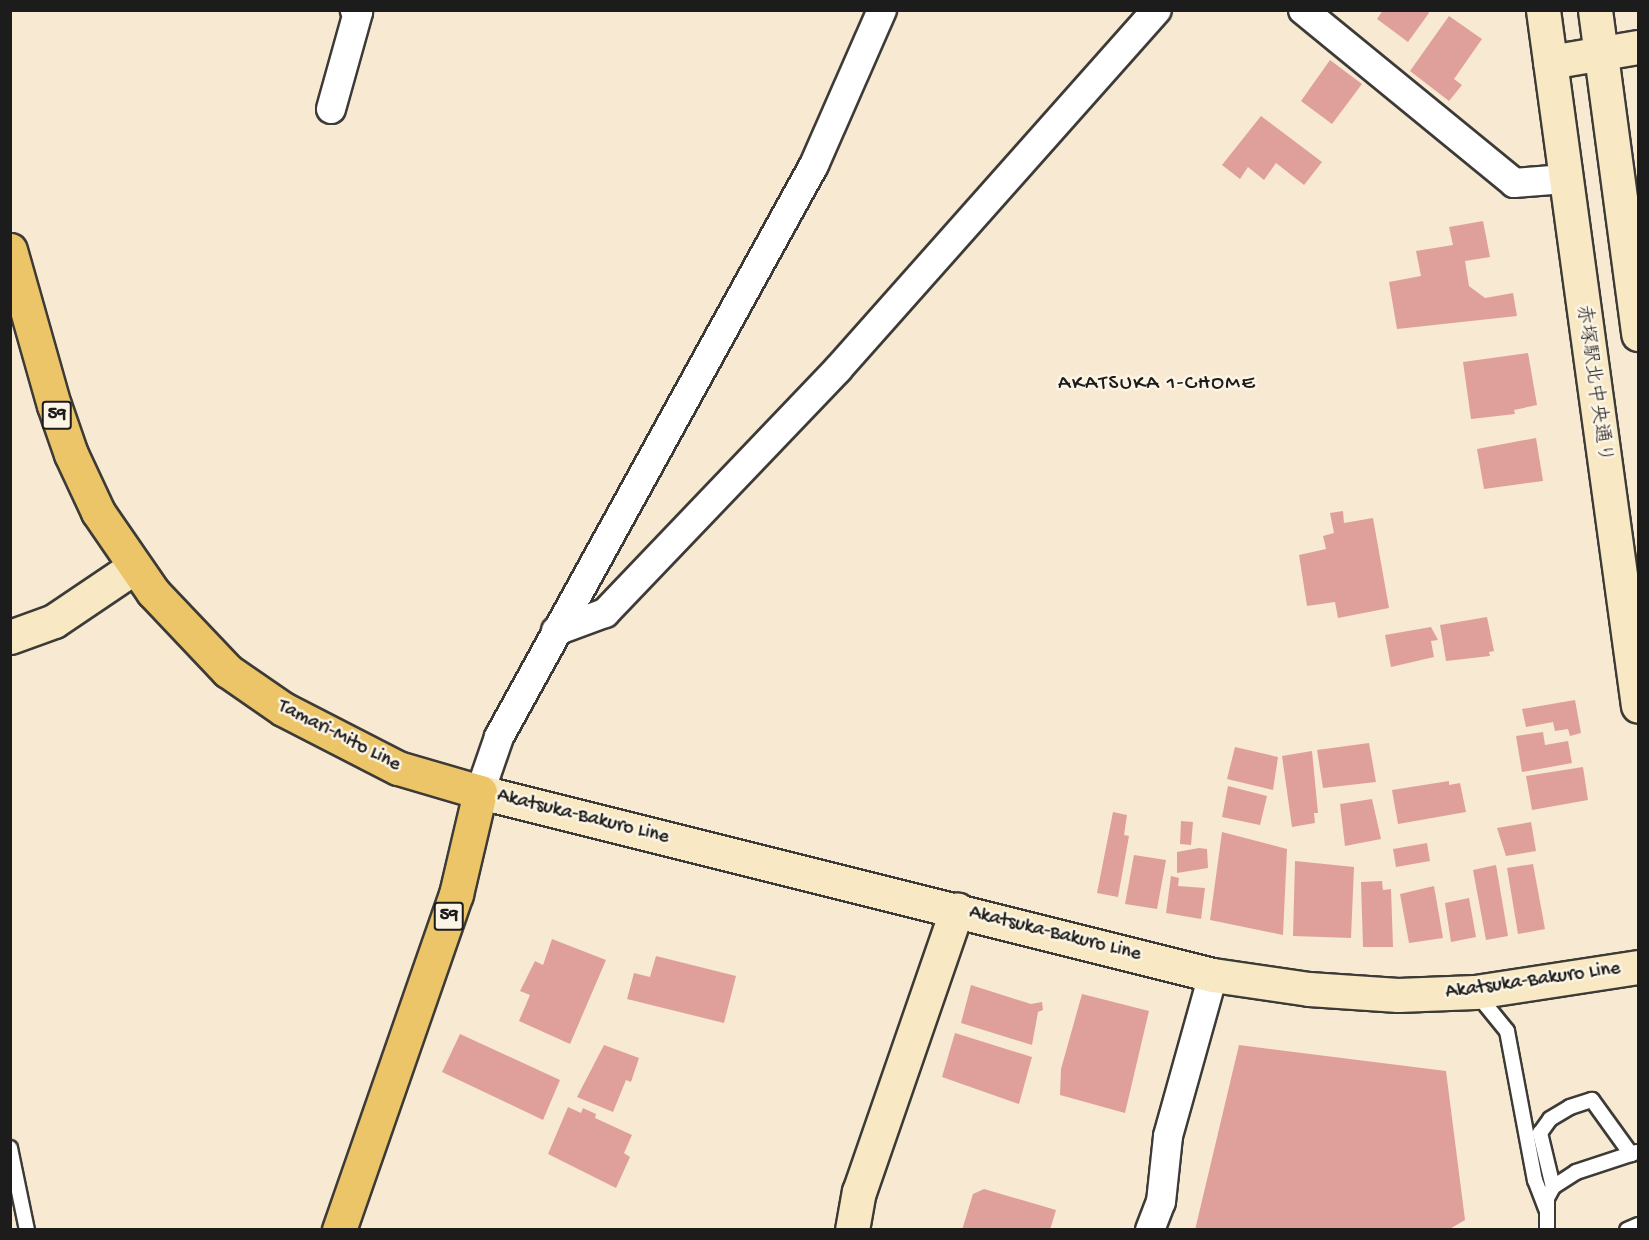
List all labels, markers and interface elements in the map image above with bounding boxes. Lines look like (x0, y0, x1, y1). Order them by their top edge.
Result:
street label: 赤塚駅北中央通り (1570, 303, 1616, 465)
district label: AKATSUKA 1-CHOME (1058, 372, 1256, 398)
road number: 59 (40, 400, 74, 430)
street label: Tamari-Mito Line (274, 695, 404, 777)
street label: Akatsuka-Bakuro Line (495, 784, 671, 850)
road number: 59 (432, 901, 466, 931)
street label: Akatsuka-Bakuro Line (967, 901, 1143, 967)
street label: Akatsuka-Bakuro Line (1444, 957, 1622, 1005)

